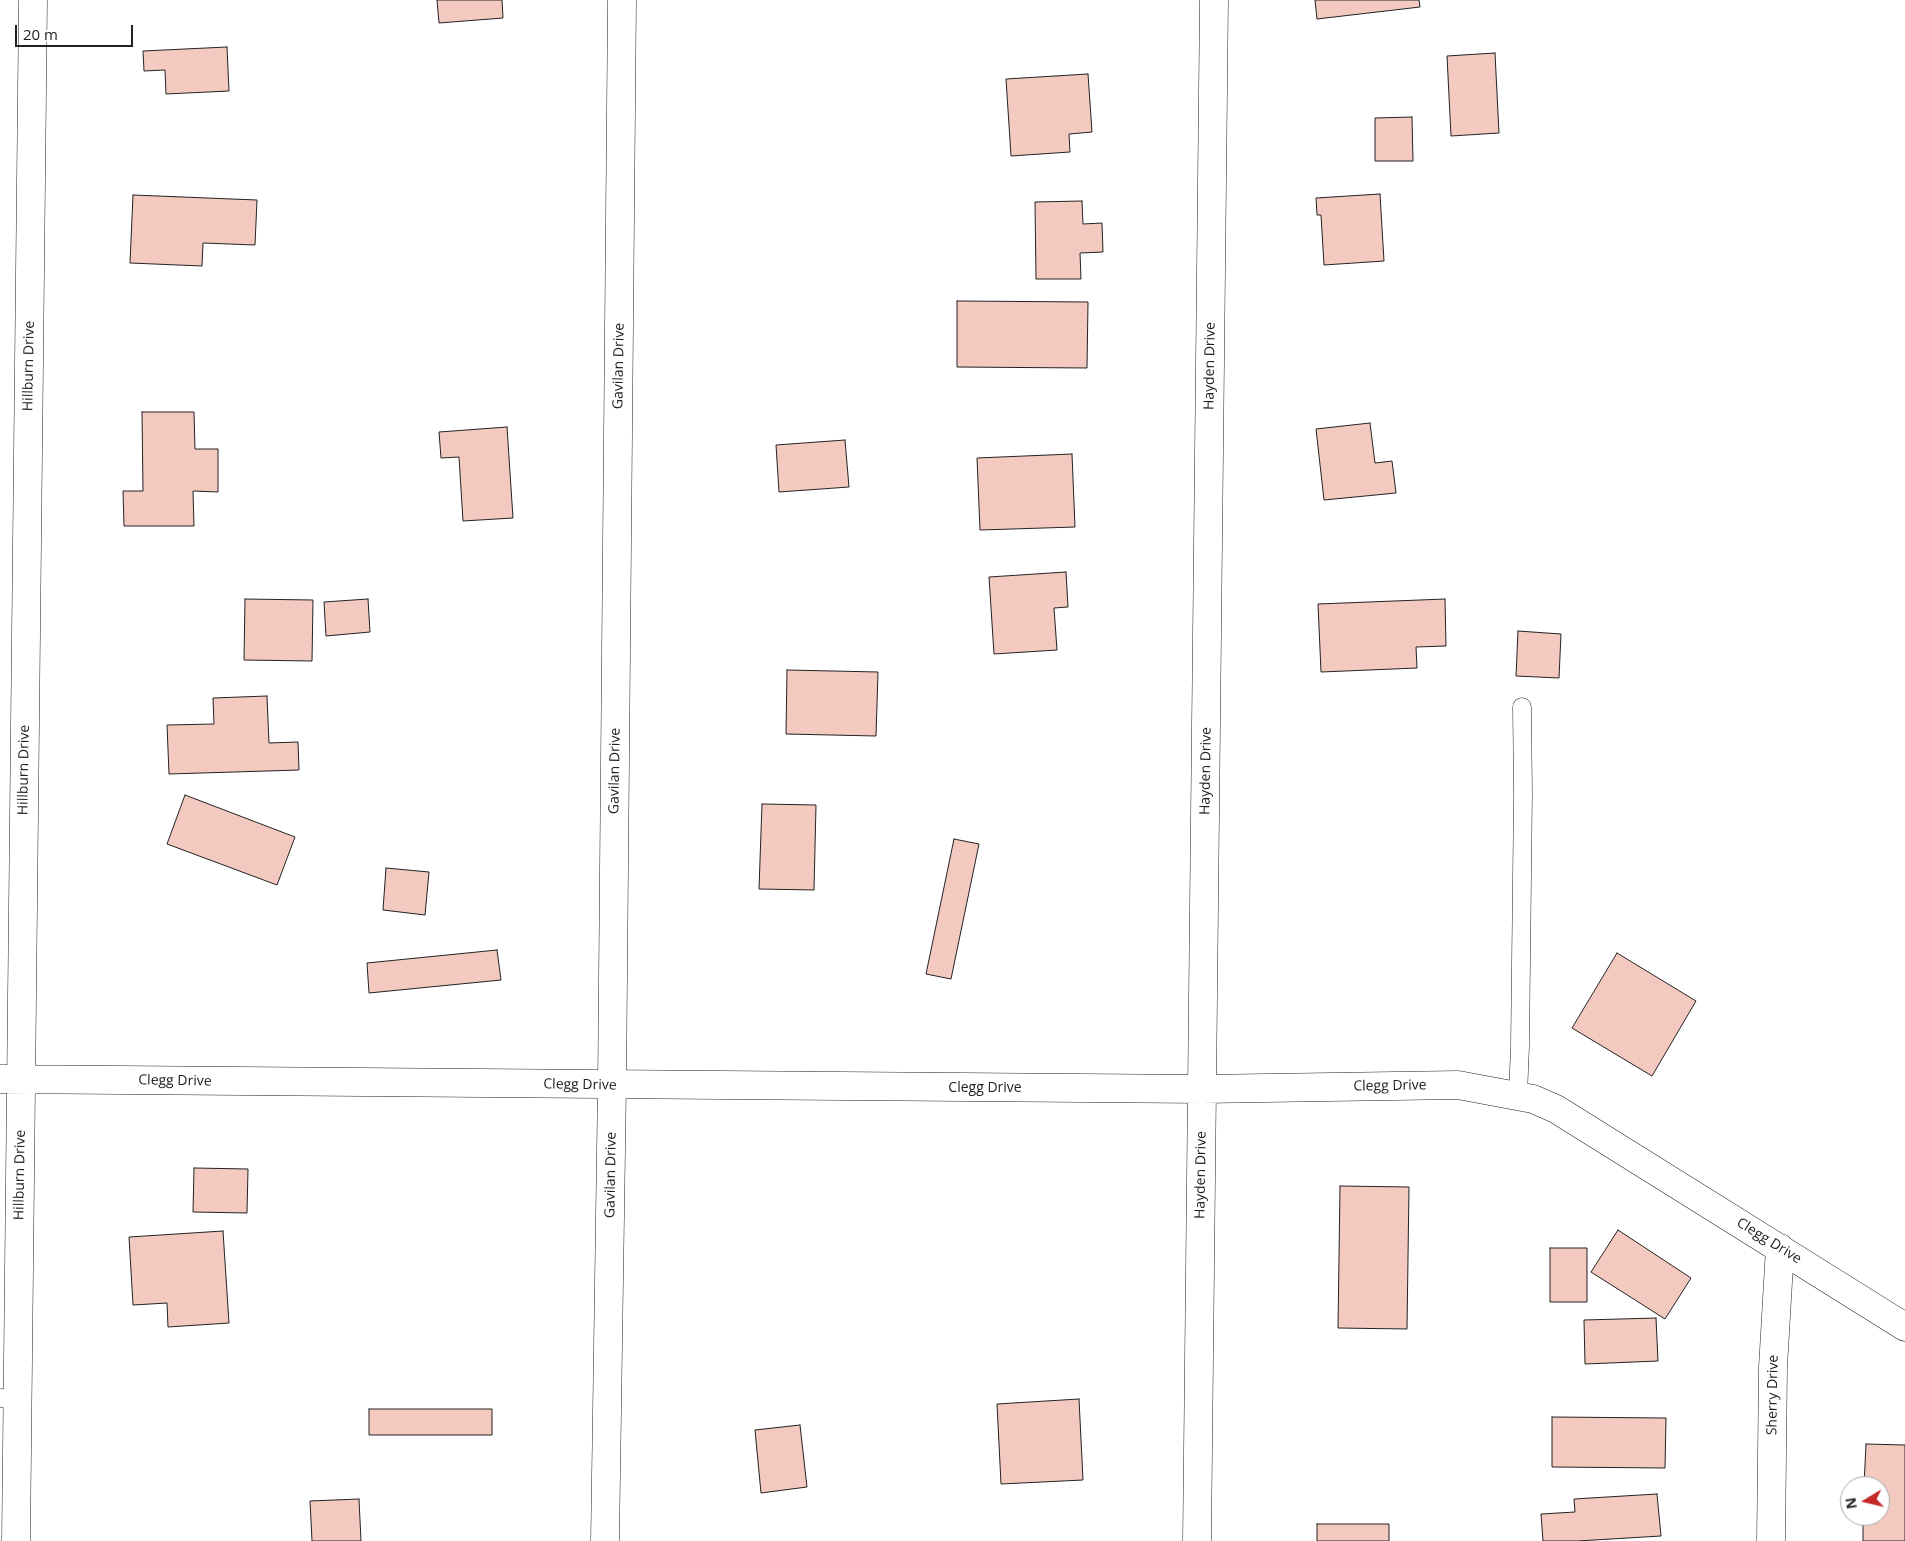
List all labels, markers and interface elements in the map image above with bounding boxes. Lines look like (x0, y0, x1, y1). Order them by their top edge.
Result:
scale bar (18, 15, 135, 47)
text: 20 m (23, 24, 58, 44)
street label: Hillburn Drive (20, 321, 38, 411)
street label: Hayden Drive (1201, 322, 1219, 410)
street label: Gavilan Drive (610, 323, 628, 409)
street label: Hillburn Drive (15, 725, 33, 815)
street label: Hayden Drive (1197, 727, 1215, 815)
street label: Gavilan Drive (606, 728, 624, 814)
street label: Clegg Drive (138, 1072, 212, 1090)
street label: Clegg Drive (543, 1076, 617, 1094)
street label: Clegg Drive (1353, 1077, 1427, 1095)
street label: Clegg Drive (948, 1080, 1022, 1096)
street label: Hillburn Drive (11, 1130, 29, 1220)
street label: Hayden Drive (1192, 1131, 1210, 1219)
street label: Gavilan Drive (602, 1132, 620, 1218)
street label: Clegg Drive (1733, 1214, 1805, 1268)
street label: Sherry Drive (1764, 1355, 1782, 1435)
north arrow (1840, 1476, 1890, 1526)
text: N (1840, 1496, 1861, 1510)

